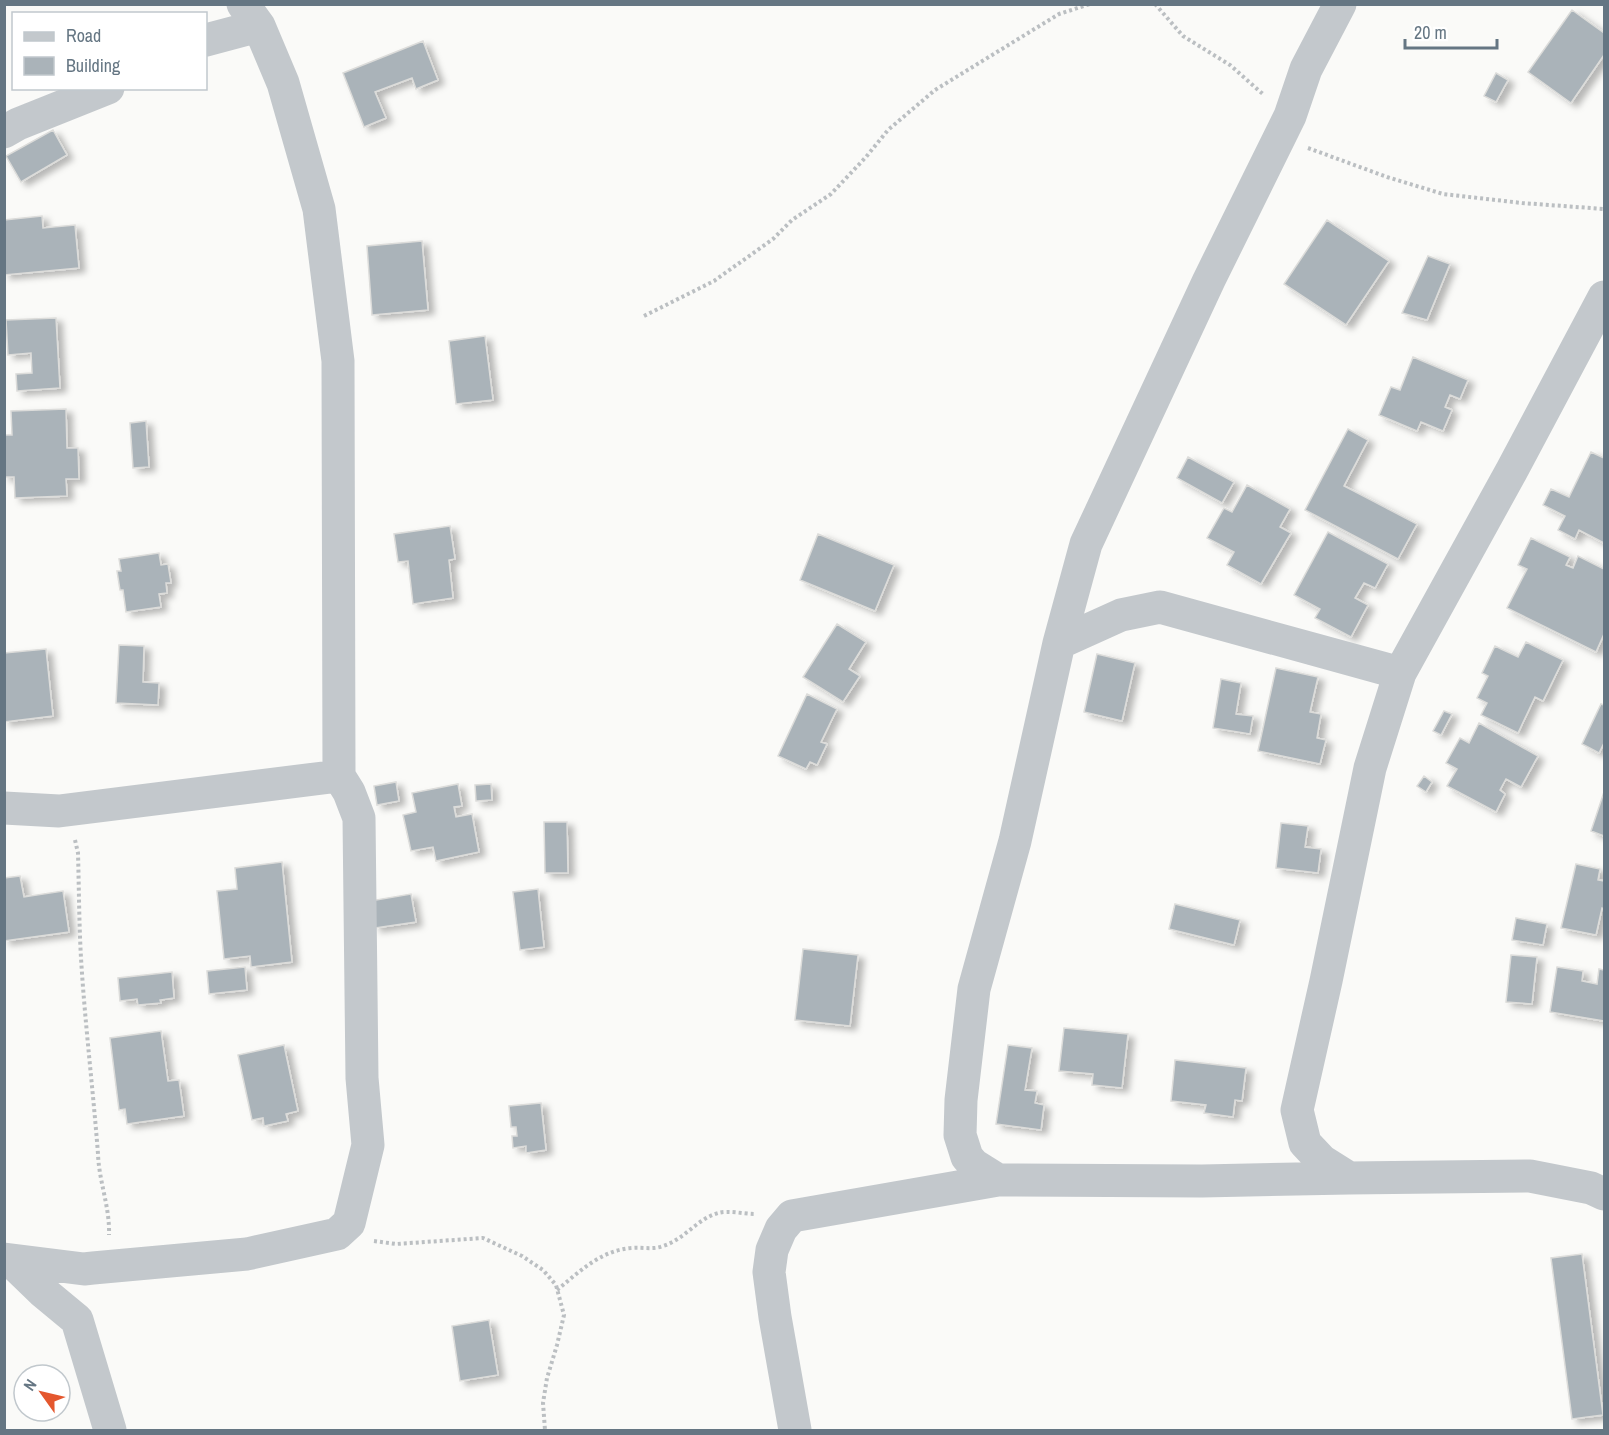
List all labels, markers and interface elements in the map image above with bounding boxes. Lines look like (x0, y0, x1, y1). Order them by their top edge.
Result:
legend (12, 12, 207, 90)
scale bar (1405, 12, 1496, 50)
text: 20 m (1414, 20, 1447, 45)
text: Road (66, 23, 101, 48)
text: Building (66, 53, 121, 78)
north arrow (12, 1363, 72, 1423)
text: N (18, 1375, 41, 1395)

